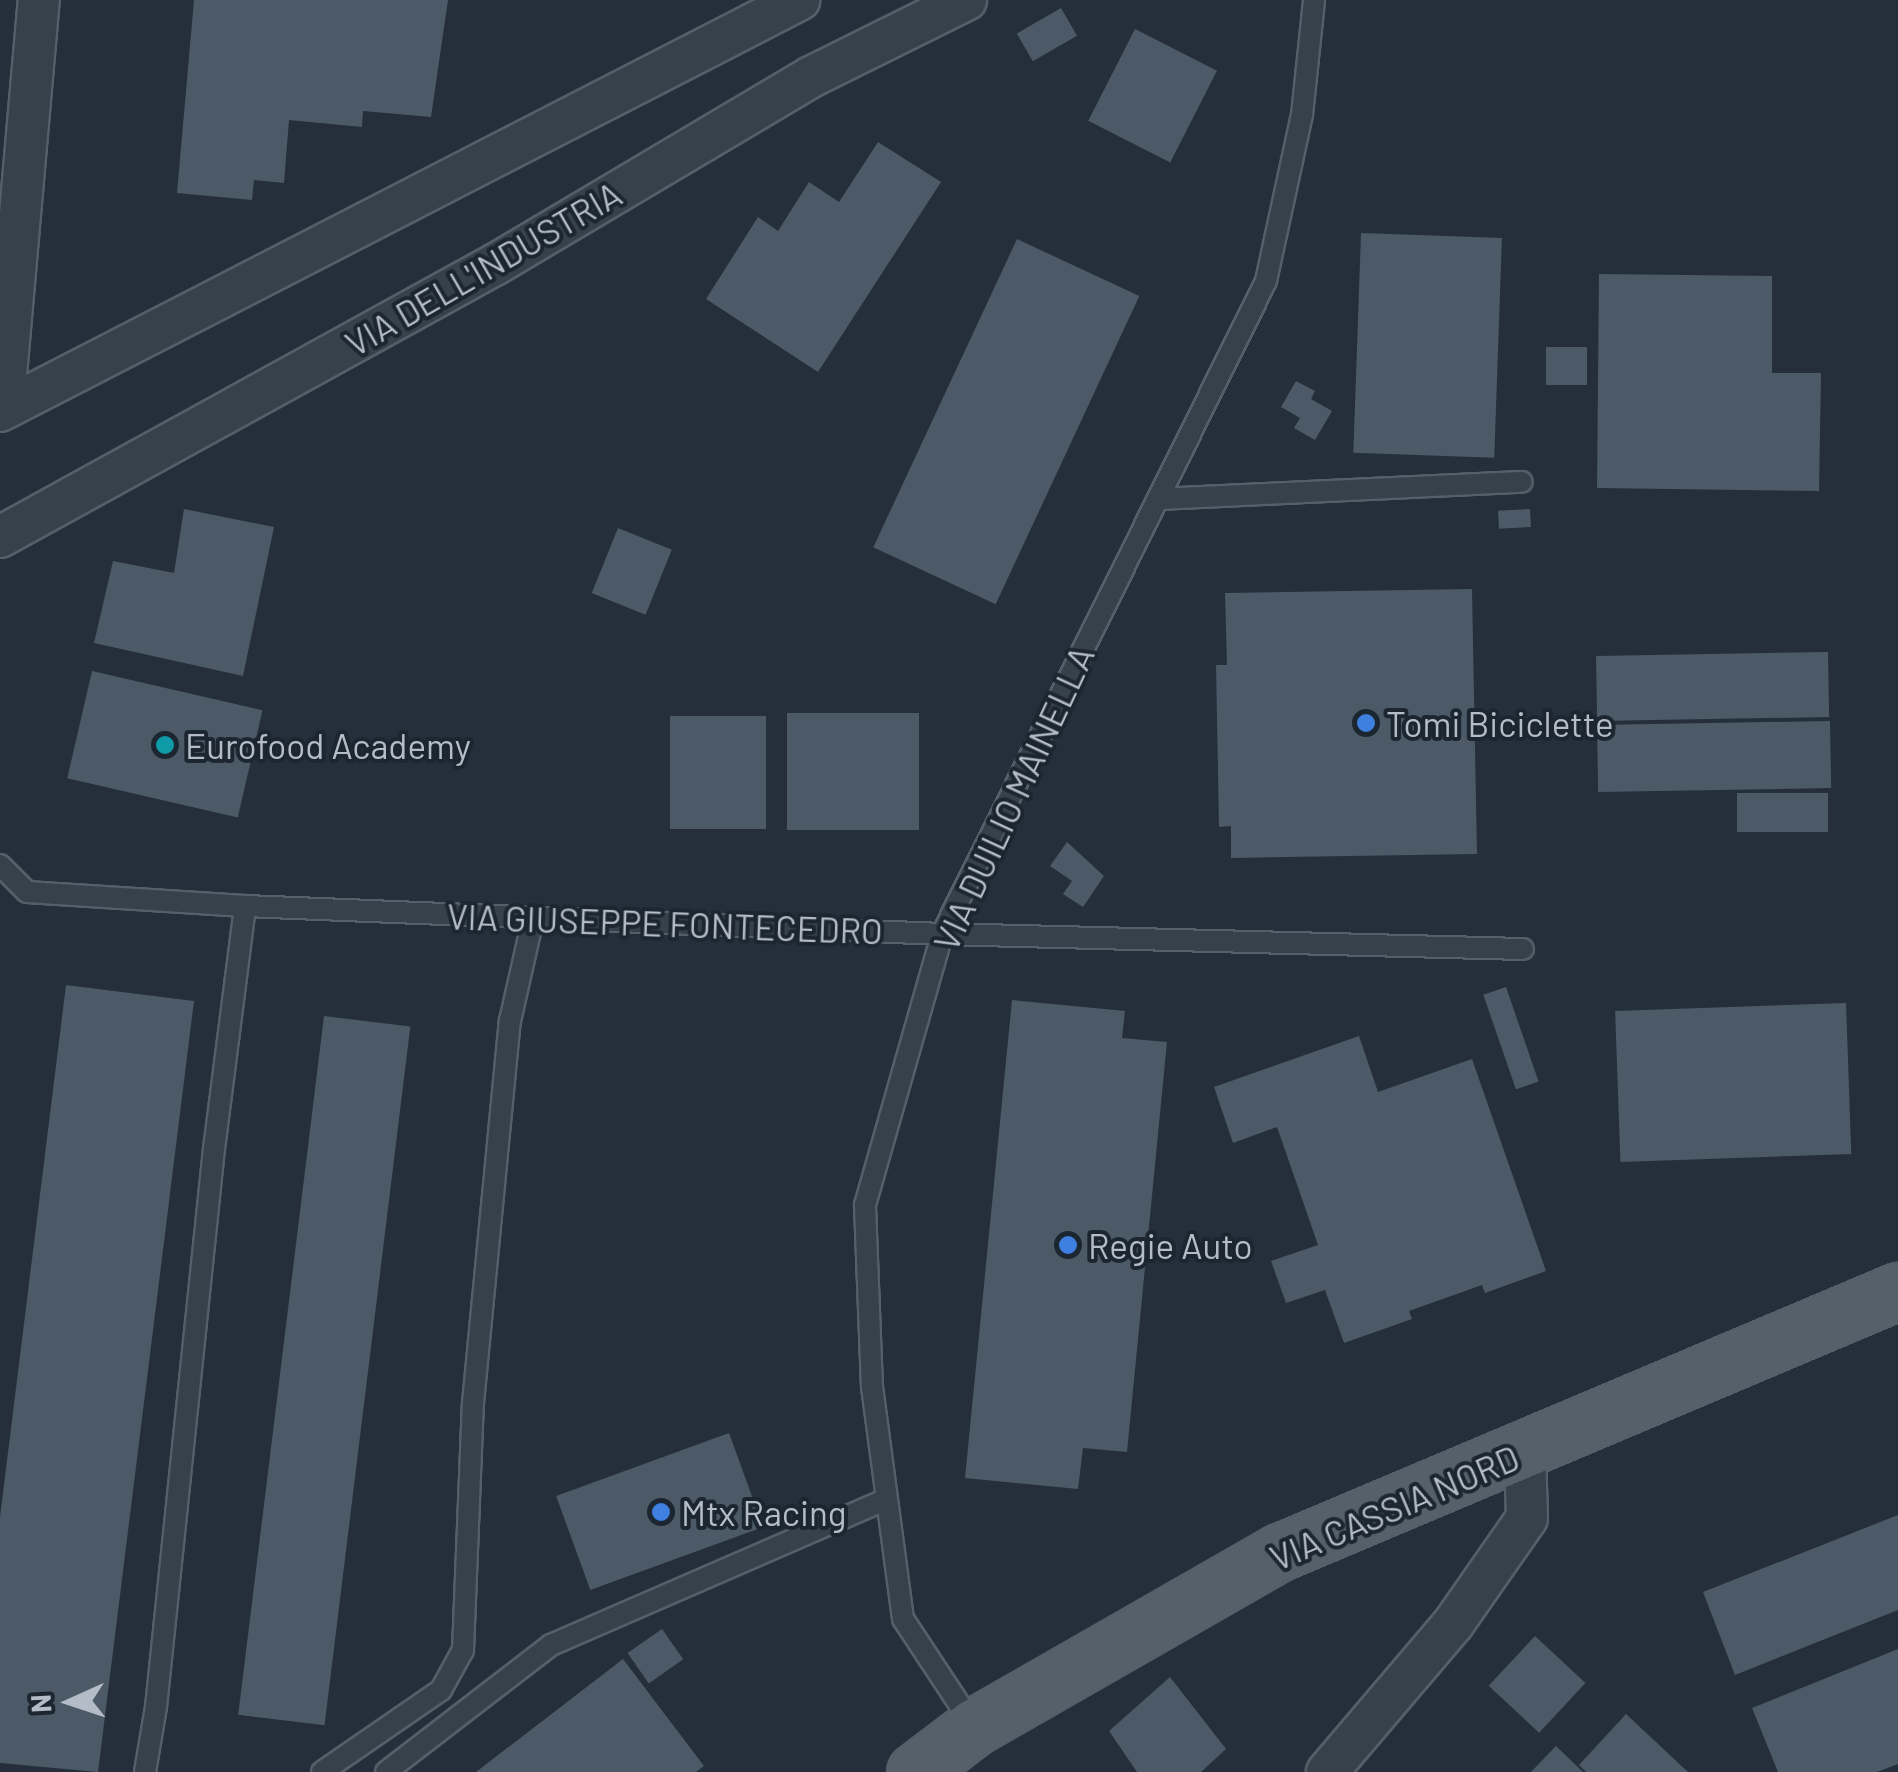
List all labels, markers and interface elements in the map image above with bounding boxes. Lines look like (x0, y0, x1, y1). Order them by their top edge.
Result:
street label: VIA DELL'INDUSTRIA (338, 172, 628, 364)
street label: VIA DUILIO MAINELLA (924, 639, 1102, 957)
place label: Tomi Biciclette (1386, 702, 1614, 744)
marker: Tomi Biciclette (1355, 712, 1377, 734)
place label: Eurofood Academy (185, 724, 471, 766)
marker: Eurofood Academy (154, 734, 176, 756)
street label: VIA GIUSEPPE FONTECEDRO (446, 894, 884, 952)
place label: Regie Auto (1088, 1224, 1253, 1266)
marker: Regie Auto (1057, 1234, 1079, 1256)
street label: VIA CASSIA NORD (1263, 1436, 1525, 1578)
place label: Mtx Racing (681, 1491, 846, 1533)
marker: Mtx Racing (650, 1501, 672, 1523)
north arrow (20, 1652, 120, 1752)
text: N (23, 1693, 58, 1714)

